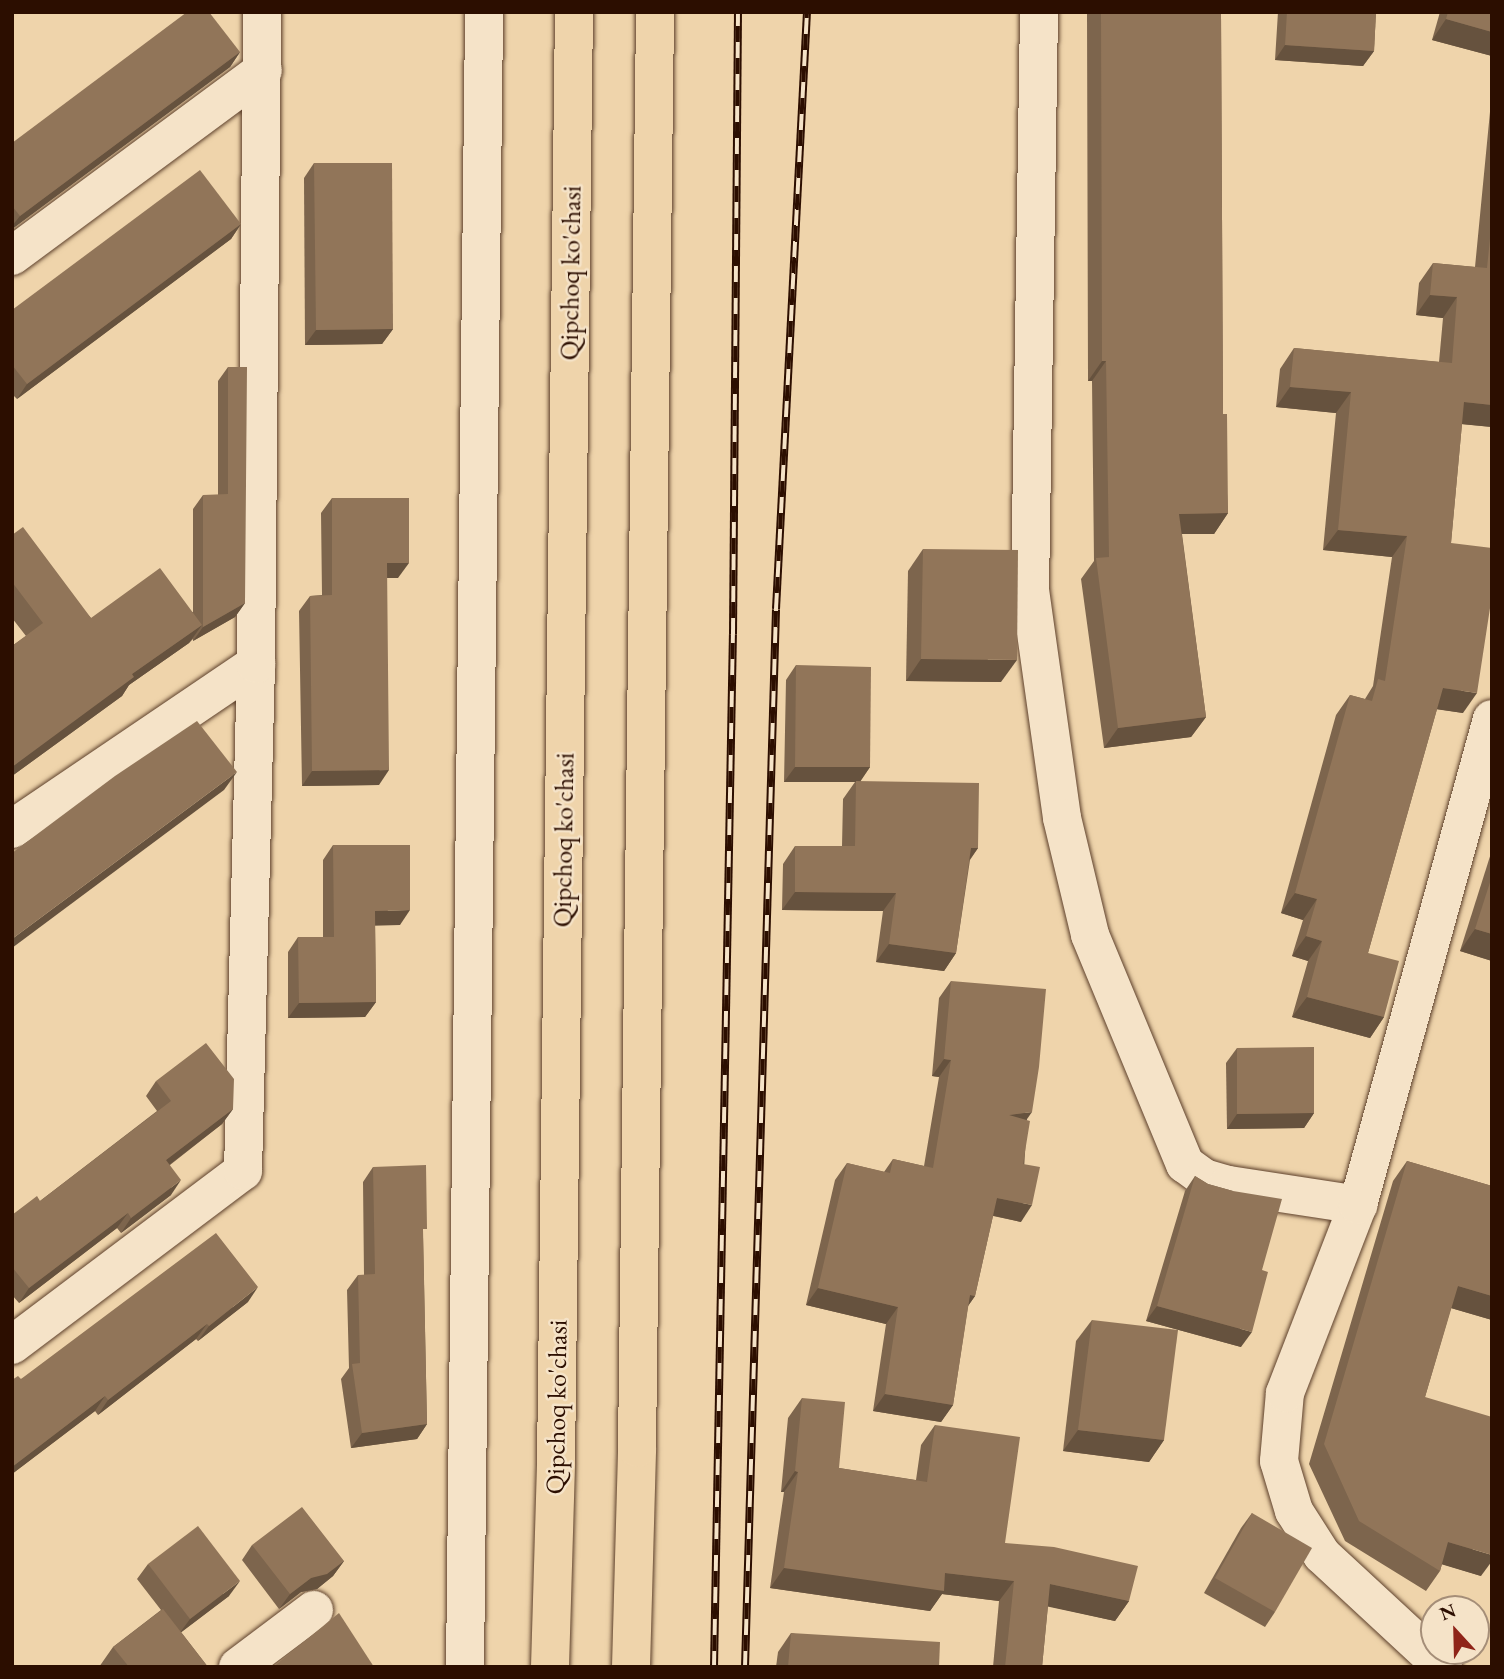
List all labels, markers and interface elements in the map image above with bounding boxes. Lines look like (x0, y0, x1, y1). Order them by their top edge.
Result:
street label: Qipchoq ko'chasi (554, 185, 588, 361)
street label: Qipchoq ko'chasi (547, 752, 581, 928)
street label: Qipchoq ko'chasi (540, 1319, 574, 1495)
north arrow (1420, 1595, 1490, 1665)
text: N (1436, 1597, 1460, 1626)

